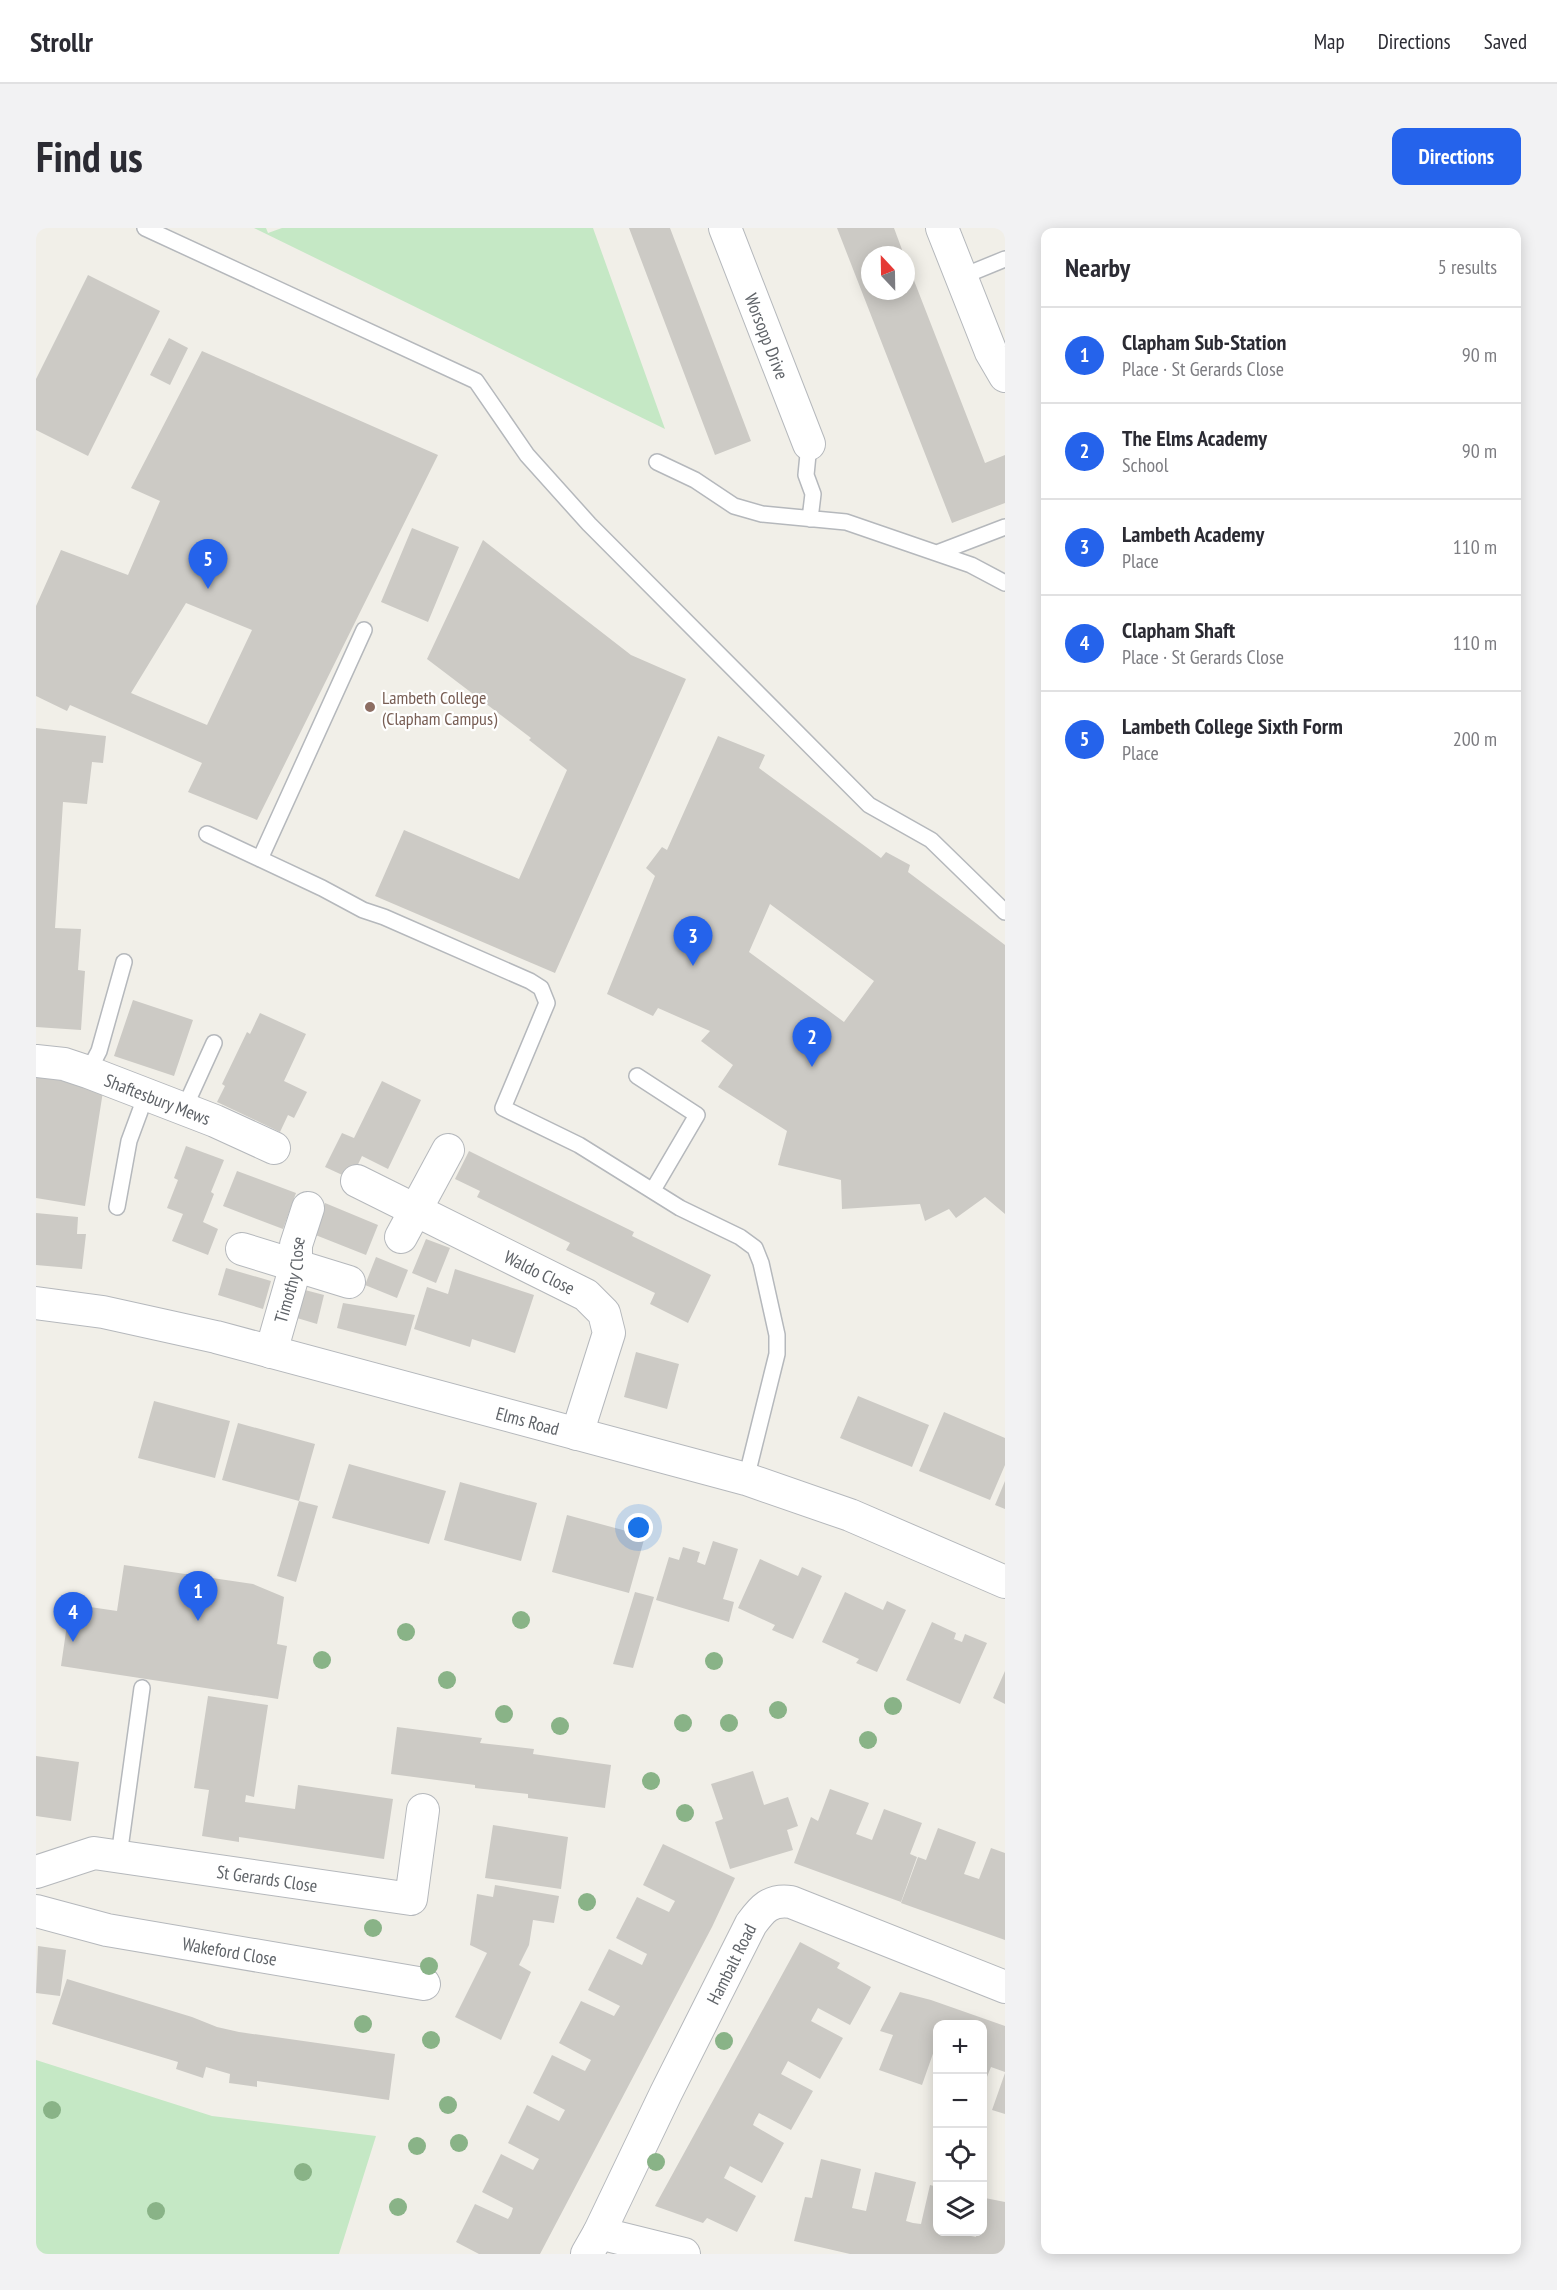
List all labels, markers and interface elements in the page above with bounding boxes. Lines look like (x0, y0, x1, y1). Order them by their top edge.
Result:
text: Strollr (30, 23, 93, 60)
text: Map (1314, 28, 1345, 55)
text: Directions (1378, 28, 1451, 55)
text: Saved (1484, 28, 1527, 55)
button: Directions (1392, 128, 1521, 185)
text: Find us (36, 129, 143, 184)
north arrow (861, 246, 915, 300)
text: Nearby (1065, 251, 1130, 284)
text: 5 results (1438, 254, 1497, 280)
street label: Worsopp Drive (740, 290, 794, 382)
text: Clapham Sub-Station (1122, 328, 1286, 356)
text: 1 (1080, 342, 1089, 368)
text: 90 m (1462, 342, 1497, 368)
text: Place · St Gerards Close (1122, 356, 1284, 382)
text: The Elms Academy (1122, 424, 1267, 452)
text: 2 (1080, 438, 1089, 464)
text: 90 m (1462, 438, 1497, 464)
text: School (1122, 452, 1168, 478)
text: Lambeth Academy (1122, 520, 1264, 548)
text: 3 (1080, 534, 1089, 560)
text: 110 m (1453, 534, 1497, 560)
pin: 5 (188, 540, 228, 589)
text: Place (1122, 548, 1159, 574)
text: Clapham Shaft (1122, 616, 1235, 644)
text: 4 (1080, 630, 1089, 656)
text: 110 m (1453, 630, 1497, 656)
text: Place · St Gerards Close (1122, 644, 1284, 670)
place label: Lambeth College (Clapham Campus) (382, 686, 498, 730)
marker: Lambeth College (Clapham Campus) (363, 700, 377, 714)
text: Lambeth College Sixth Form (1122, 712, 1343, 740)
text: 5 (1080, 726, 1089, 752)
text: 200 m (1453, 726, 1497, 752)
text: Place (1122, 740, 1159, 766)
pin: 3 (674, 916, 712, 966)
pin: 2 (792, 1018, 832, 1067)
street label: Shaftesbury Mews (101, 1068, 214, 1130)
street label: Timothy Close (268, 1233, 310, 1325)
street label: Waldo Close (500, 1245, 579, 1299)
street label: Elms Road (494, 1401, 562, 1440)
your location (624, 1513, 653, 1542)
pin: 1 (178, 1572, 218, 1621)
pin: 4 (54, 1592, 93, 1642)
street label: St Gerards Close (215, 1859, 319, 1897)
street label: Hambalt Road (701, 1920, 761, 2008)
street label: Wakeford Close (181, 1932, 279, 1970)
map controls (933, 2020, 987, 2236)
button: + (933, 2020, 987, 2074)
button: − (933, 2074, 987, 2128)
button: locate (933, 2128, 987, 2182)
button: layers (933, 2182, 987, 2236)

